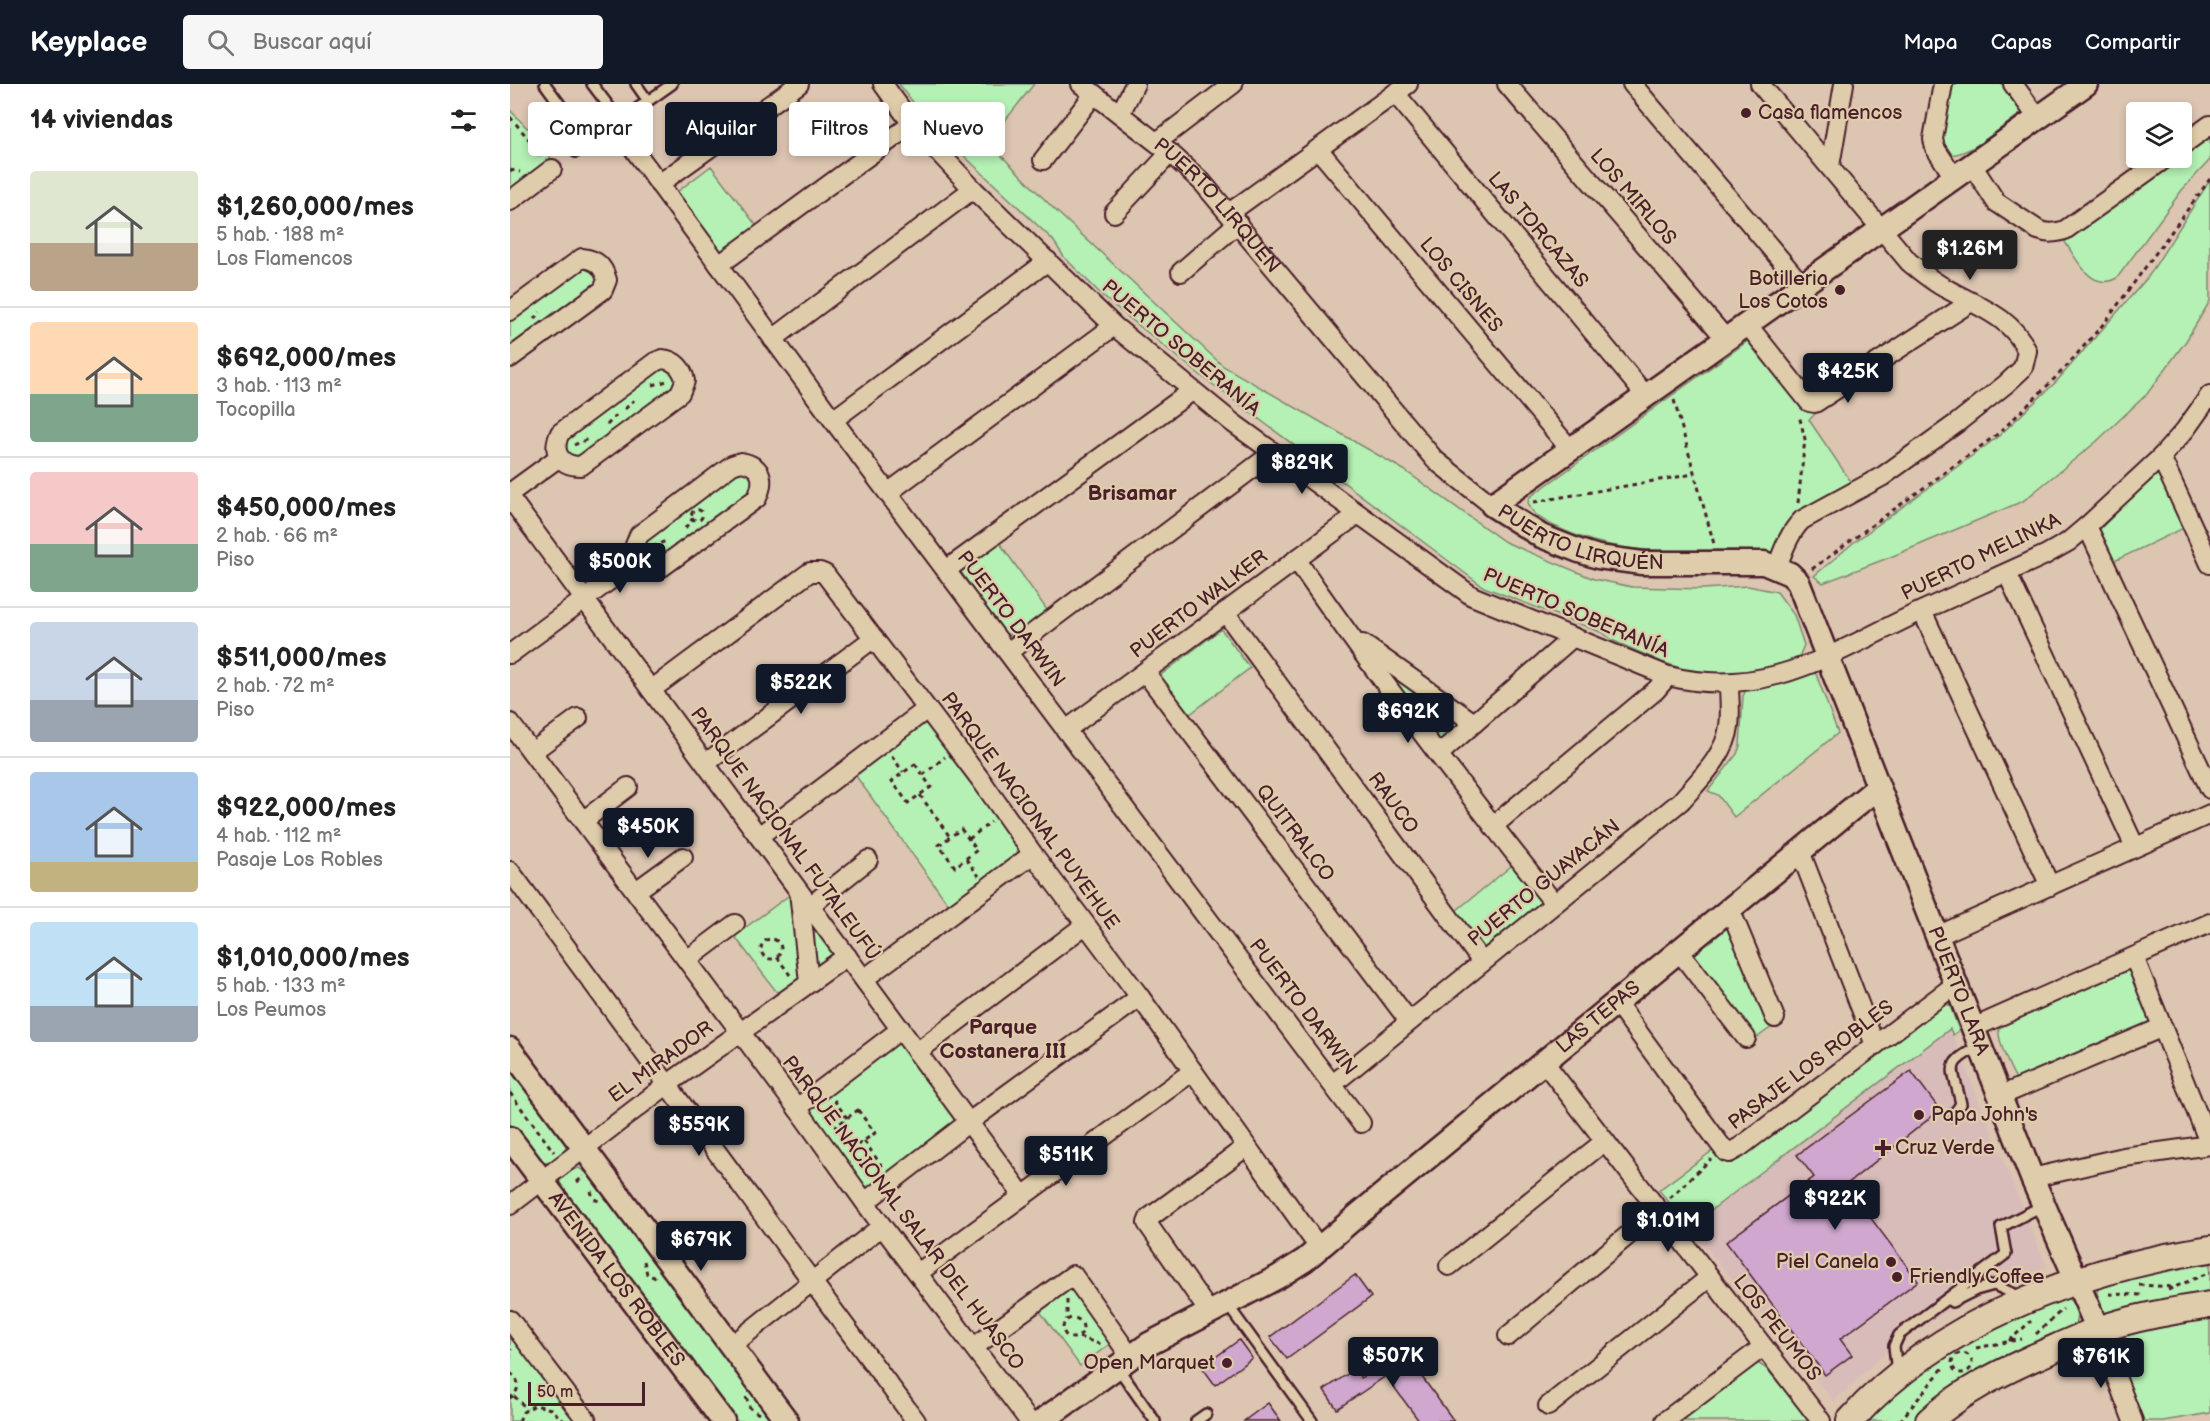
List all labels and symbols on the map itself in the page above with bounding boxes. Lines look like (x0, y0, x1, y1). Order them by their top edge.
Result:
place label: Casa flamencos (1758, 101, 1903, 125)
marker: Casa flamencos (1739, 106, 1753, 120)
street label: PUERTO LIRQUÉN (1149, 133, 1285, 278)
street label: LOS MIRLOS (1585, 144, 1681, 250)
street label: LAS TORCAZAS (1483, 167, 1593, 293)
pin: $1.26M (1921, 230, 2019, 281)
street label: LOS CISNES (1414, 233, 1508, 337)
place label: Botilleria Los Cotos (1738, 267, 1828, 314)
street label: PUERTO SOBERANÍA (1097, 274, 1266, 422)
marker: Botilleria Los Cotos (1833, 283, 1847, 297)
pin: $425K (1806, 353, 1890, 404)
pin: $829K (1260, 444, 1344, 495)
district label: Brisamar (1087, 481, 1177, 506)
street label: PUERTO LIRQUÉN (1493, 500, 1664, 575)
street label: PUERTO MELINKA (1897, 508, 2065, 606)
pin: $500K (578, 543, 662, 594)
street label: PUERTO WALKER (1126, 544, 1272, 664)
street label: PUERTO DARWIN (952, 546, 1070, 692)
street label: PUERTO SOBERANÍA (1479, 562, 1674, 663)
pin: $522K (759, 664, 843, 715)
street label: PARQUE NACIONAL PUYEHUE (936, 688, 1124, 934)
pin: $692K (1366, 693, 1450, 744)
street label: PARQUE NACIONAL FUTALEUFÚ (685, 702, 886, 965)
street label: RAUCO (1363, 768, 1423, 838)
street label: QUITRALCO (1251, 780, 1339, 886)
pin: $450K (606, 808, 690, 859)
street label: PUERTO GUAYACÁN (1462, 814, 1625, 952)
street label: PUERTO LARA (1922, 923, 1995, 1059)
street label: PUERTO DARWIN (1244, 934, 1362, 1080)
street label: LAS TEPAS (1552, 976, 1645, 1059)
street label: PASAJE LOS ROBLES (1724, 995, 1898, 1135)
district label: Parque Costanera III (940, 1015, 1066, 1064)
street label: EL MIRADOR (604, 1016, 718, 1108)
street label: PARQUE NACIONAL SALAR DEL HUASCO (777, 1051, 1029, 1375)
place label: Papa John's (1931, 1103, 2038, 1127)
pin: $559K (657, 1106, 741, 1157)
marker: Papa John's (1912, 1108, 1926, 1122)
pin: $511K (1024, 1136, 1108, 1187)
place label: Cruz Verde (1895, 1136, 1995, 1160)
marker: Cruz Verde (1876, 1141, 1890, 1155)
pin: $922K (1793, 1180, 1877, 1231)
street label: AVENIDA LOS ROBLES (543, 1187, 690, 1372)
pin: $1.01M (1619, 1202, 1717, 1253)
pin: $679K (659, 1221, 743, 1272)
place label: Piel Canela (1776, 1250, 1879, 1274)
marker: Piel Canela (1884, 1255, 1898, 1269)
place label: Friendly Coffee (1909, 1265, 2044, 1289)
street label: LOS PEUMOS (1728, 1270, 1826, 1386)
marker: Friendly Coffee (1890, 1270, 1904, 1284)
pin: $507K (1351, 1337, 1435, 1388)
pin: $761K (2059, 1338, 2143, 1389)
place label: Open Marquet (1083, 1351, 1215, 1375)
marker: Open Marquet (1220, 1356, 1234, 1370)
scale bar (528, 1379, 645, 1406)

